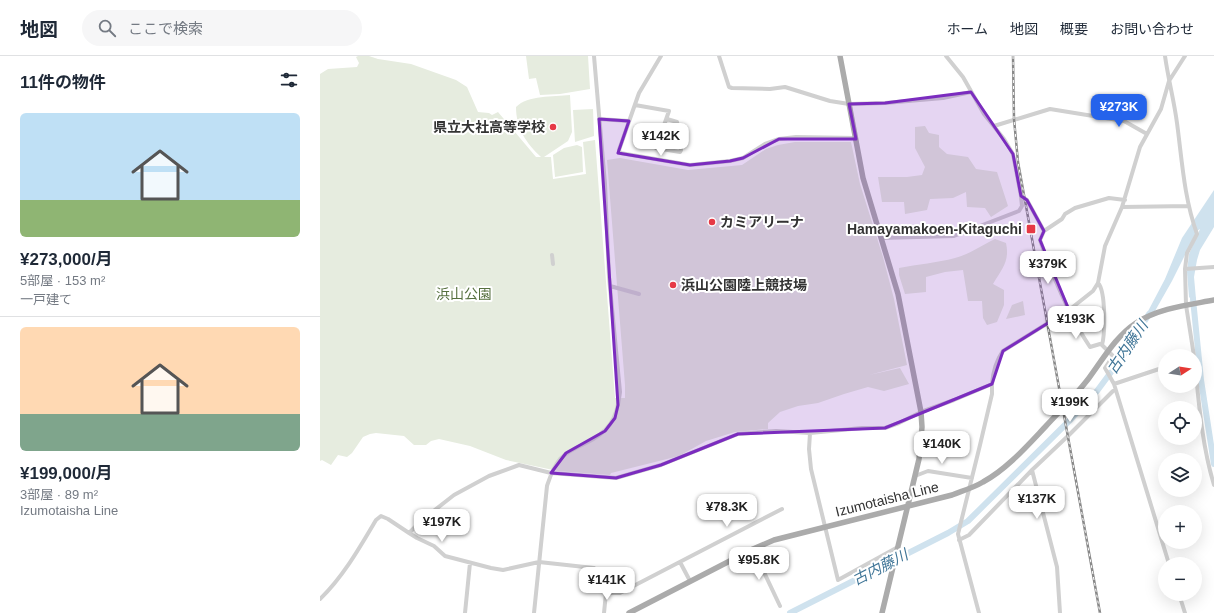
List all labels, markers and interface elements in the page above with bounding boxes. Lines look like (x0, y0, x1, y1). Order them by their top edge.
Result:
search box (82, 10, 362, 46)
icon: search (96, 17, 118, 39)
text: 地図 (20, 19, 58, 40)
text: ここで検索 (128, 20, 203, 37)
text: ホーム (946, 21, 988, 37)
text: 地図 (1010, 21, 1038, 37)
text: 概要 (1060, 21, 1088, 37)
text: お問い合わせ (1110, 21, 1194, 37)
icon: filters (278, 69, 300, 91)
text: 11件の物件 (20, 73, 106, 92)
pin: ¥273K (1091, 94, 1147, 128)
text: ¥273K (1100, 99, 1138, 114)
place label: 県立大社高等学校 (433, 119, 545, 135)
marker: 県立大社高等学校 (548, 122, 558, 132)
pin: ¥142K (633, 123, 689, 157)
text: ¥142K (642, 128, 680, 143)
icon: home (124, 139, 196, 211)
place label: カミアリーナ (720, 214, 804, 230)
marker: カミアリーナ (707, 217, 717, 227)
place label: Hamayamakoen-Kitaguchi (847, 221, 1022, 237)
marker: Hamayamakoen-Kitaguchi (1025, 223, 1037, 235)
text: ¥273,000/月 (20, 250, 113, 269)
pin: ¥379K (1020, 251, 1076, 285)
text: ¥379K (1029, 256, 1067, 271)
text: 5部屋 · 153 m² (20, 273, 105, 288)
place label: 浜山公園陸上競技場 (681, 277, 807, 293)
marker: 浜山公園陸上競技場 (668, 280, 678, 290)
park label: 浜山公園 (436, 286, 492, 302)
text: 一戸建て (20, 292, 72, 307)
pin: ¥193K (1048, 306, 1104, 340)
text: ¥193K (1057, 311, 1095, 326)
water label: 古内藤川 (1103, 316, 1152, 377)
north arrow (1158, 349, 1202, 393)
map controls (1158, 349, 1202, 601)
icon: home (124, 353, 196, 425)
pin: ¥199K (1042, 389, 1098, 423)
text: ¥199K (1051, 394, 1089, 409)
button: locate (1158, 401, 1202, 445)
pin: ¥140K (914, 431, 970, 465)
text: ¥140K (923, 436, 961, 451)
button: layers (1158, 453, 1202, 497)
text: ¥199,000/月 (20, 464, 113, 483)
street label: Izumotaisha Line (834, 478, 940, 520)
pin: ¥137K (1009, 486, 1065, 520)
text: 3部屋 · 89 m² (20, 487, 98, 502)
text: ¥137K (1018, 491, 1056, 506)
pin: ¥78.3K (694, 494, 760, 528)
text: ¥78.3K (706, 499, 748, 514)
text: Izumotaisha Line (20, 503, 118, 518)
button: + (1158, 505, 1202, 549)
pin: ¥197K (414, 509, 470, 543)
text: ¥197K (423, 514, 461, 529)
water label: 古内藤川 (849, 545, 912, 588)
pin: ¥95.8K (726, 547, 792, 581)
text: ¥95.8K (738, 552, 780, 567)
button: − (1158, 557, 1202, 601)
pin: ¥141K (579, 567, 635, 601)
text: ¥141K (588, 572, 626, 587)

